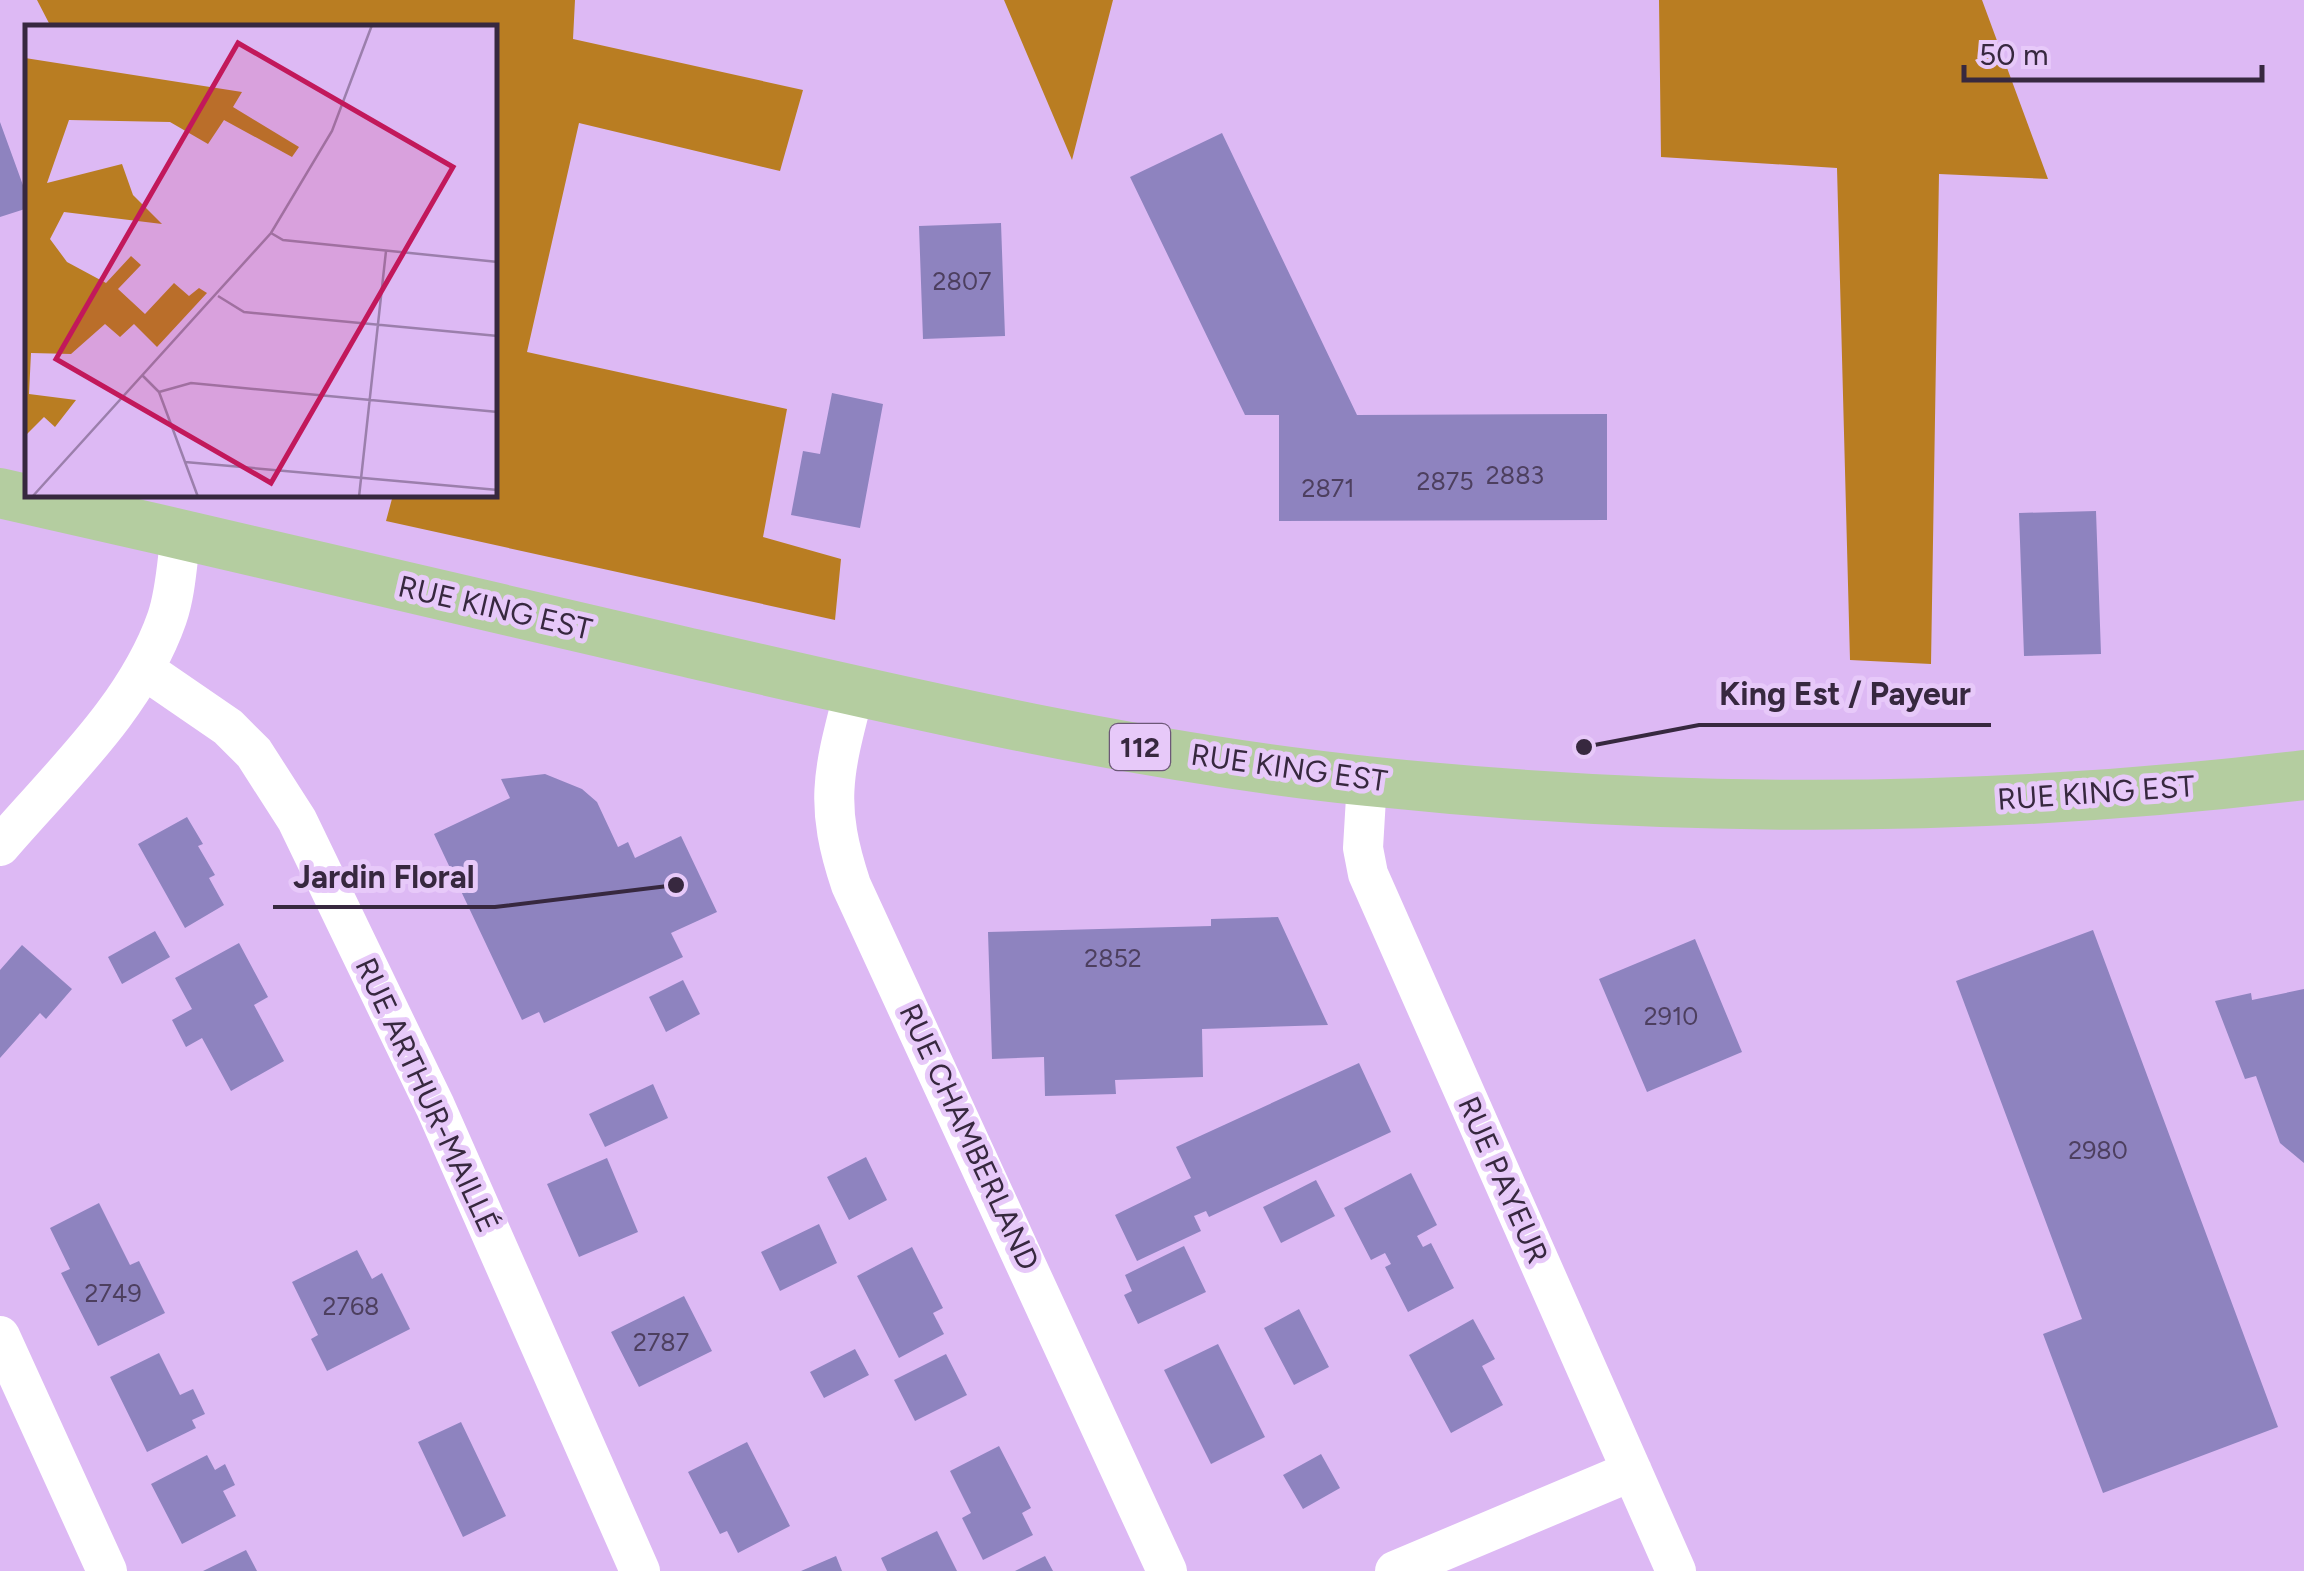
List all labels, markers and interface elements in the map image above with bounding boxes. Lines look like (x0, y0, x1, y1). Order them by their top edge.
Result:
scale bar (1964, 20, 2262, 82)
inset map (25, 25, 498, 498)
text: 50 m (1979, 36, 2048, 73)
house number: 2807 (933, 266, 991, 296)
house number: 2883 (1486, 460, 1544, 490)
house number: 2875 (1416, 466, 1474, 496)
house number: 2871 (1301, 473, 1355, 503)
street label: RUE KING EST (395, 567, 596, 648)
callout: King Est / Payeur (1699, 663, 1991, 725)
text: King Est / Payeur (1719, 675, 1971, 713)
road number: 112 (1110, 724, 1170, 770)
street label: RUE KING EST (1189, 735, 1390, 800)
street label: RUE KING EST (1996, 767, 2196, 818)
callout: Jardin Floral (273, 845, 495, 907)
text: Jardin Floral (293, 858, 475, 896)
house number: 2852 (1084, 943, 1142, 973)
street label: RUE ARTHUR-MAILLÉ (348, 952, 507, 1238)
street label: RUE CHAMBERLAND (891, 998, 1047, 1276)
house number: 2910 (1644, 1001, 1698, 1031)
street label: RUE PAYEUR (1450, 1091, 1557, 1269)
house number: 2980 (2068, 1135, 2128, 1165)
house number: 2749 (84, 1278, 142, 1308)
house number: 2768 (323, 1291, 379, 1321)
house number: 2787 (633, 1327, 689, 1357)

